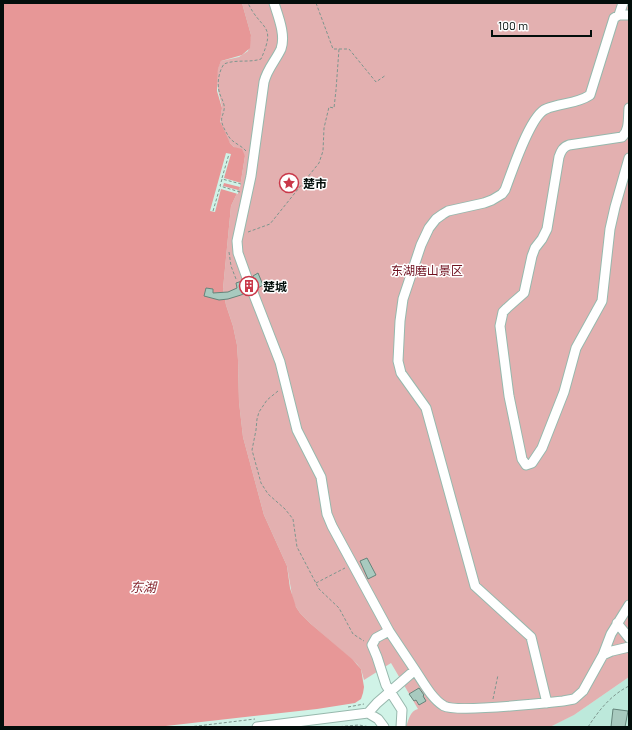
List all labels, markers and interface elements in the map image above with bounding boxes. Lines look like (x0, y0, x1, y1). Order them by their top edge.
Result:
scale bar (492, 12, 591, 38)
text: 100 m (498, 18, 528, 32)
place icon: 楚市 (278, 172, 300, 194)
place label: 楚市 (303, 176, 327, 190)
park label: 东湖磨山景区 (391, 263, 463, 277)
building icon: 楚城 (238, 275, 260, 297)
place label: 楚城 (263, 279, 287, 293)
water label: 东湖 (130, 579, 158, 595)

